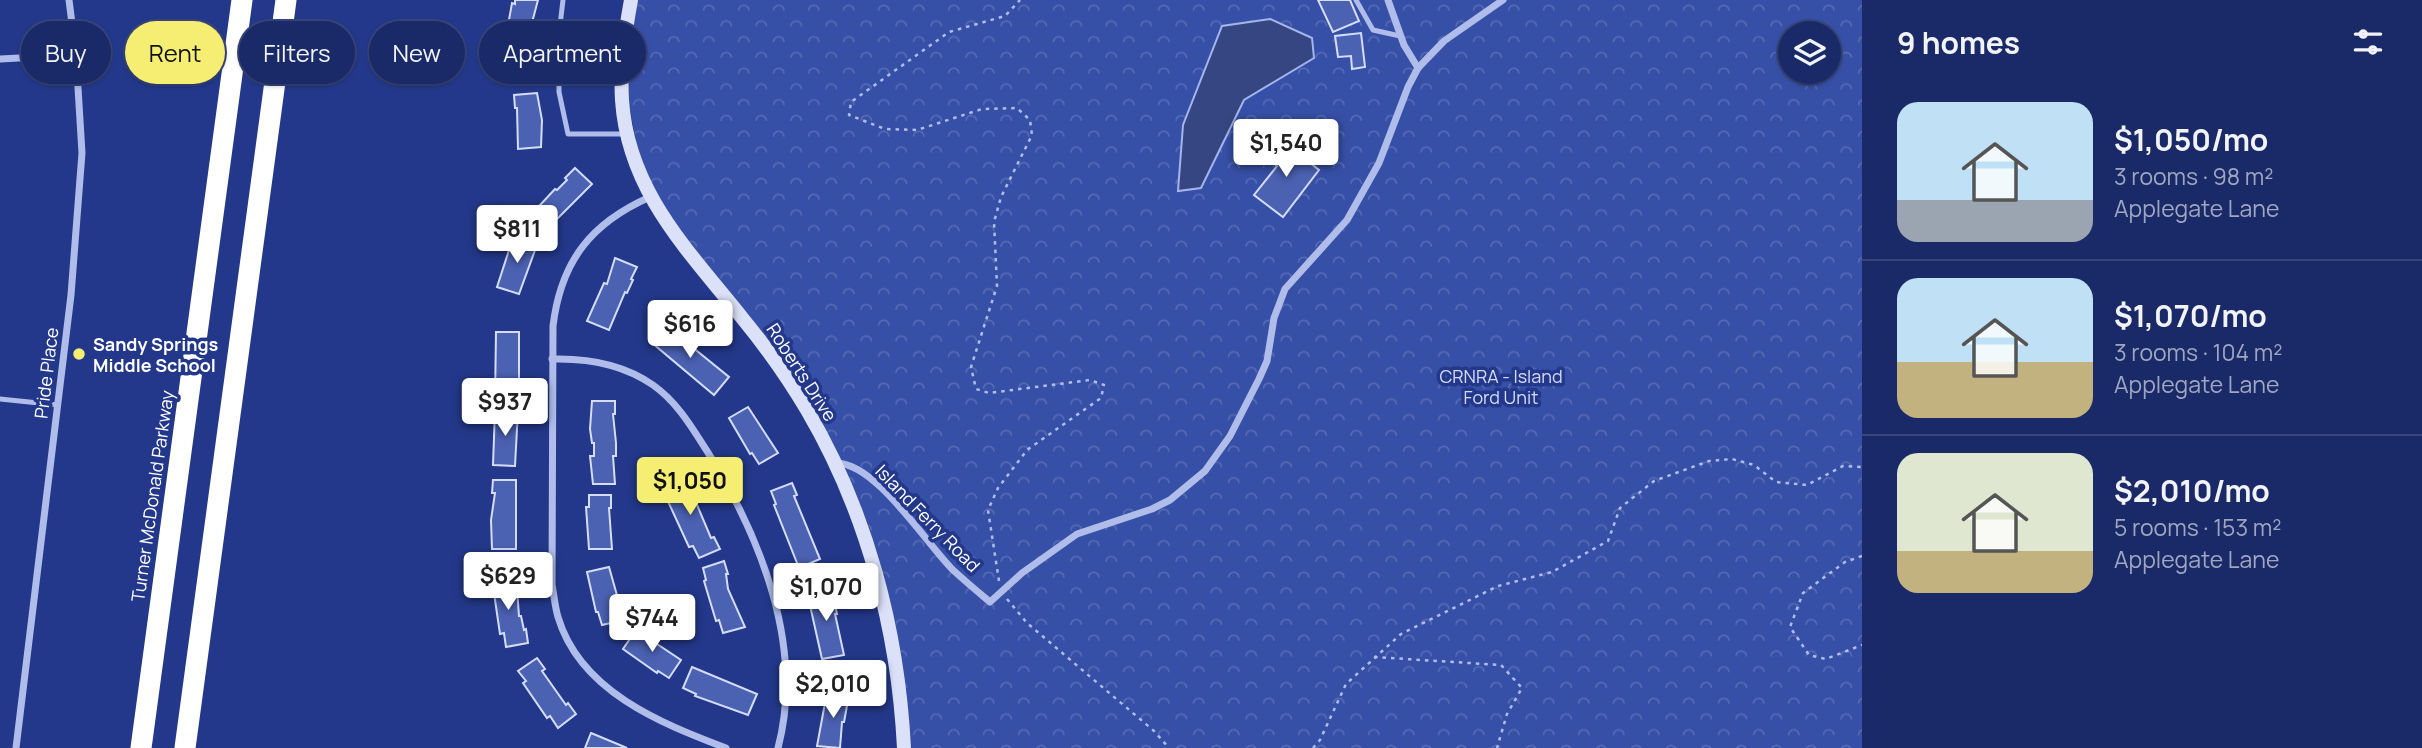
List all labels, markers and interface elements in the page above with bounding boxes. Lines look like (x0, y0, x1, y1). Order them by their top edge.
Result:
chip: Buy (21, 21, 111, 84)
chip: Rent (125, 21, 225, 84)
chip: Filters (239, 21, 355, 84)
chip: New (369, 21, 465, 84)
chip: Apartment (479, 21, 646, 84)
map controls (1778, 21, 1841, 84)
button: layers (1778, 21, 1841, 84)
text: 9 homes (1897, 22, 2020, 63)
icon: filters (2349, 23, 2387, 61)
text: $1,050/mo (2114, 119, 2268, 160)
pin: $1,540 (1229, 120, 1343, 179)
text: $1,540 (1249, 126, 1323, 158)
icon: home (1953, 130, 2037, 214)
text: 3 rooms · 98 m² (2114, 160, 2274, 192)
text: Applegate Lane (2114, 192, 2279, 224)
pin: $811 (476, 205, 558, 265)
text: $811 (493, 212, 541, 244)
text: $1,070/mo (2114, 295, 2267, 336)
pin: $616 (649, 300, 731, 360)
icon: home (1953, 306, 2037, 390)
text: $616 (664, 307, 716, 339)
street label: Roberts Drive (761, 318, 843, 426)
street label: Pride Place (29, 326, 63, 420)
place label: Sandy Springs Middle School (93, 332, 219, 377)
text: 3 rooms · 104 m² (2114, 336, 2282, 368)
marker: Sandy Springs Middle School (71, 346, 87, 362)
park label: CRNRA - Island Ford Unit (1439, 364, 1563, 409)
text: Applegate Lane (2114, 368, 2279, 400)
pin: $937 (464, 378, 546, 438)
text: $937 (478, 385, 532, 417)
street label: Turner McDonald Parkway (125, 388, 179, 603)
pin: $1,050 (633, 458, 747, 517)
street label: Island Ferry Road (871, 459, 985, 577)
text: $1,050 (653, 464, 727, 496)
text: $2,010/mo (2114, 470, 2270, 511)
icon: home (1953, 481, 2037, 565)
text: 5 rooms · 153 m² (2114, 511, 2281, 543)
text: Applegate Lane (2114, 543, 2279, 575)
pin: $629 (467, 552, 549, 612)
text: $629 (480, 559, 536, 591)
pin: $1,070 (769, 564, 883, 623)
text: $1,070 (789, 570, 863, 602)
pin: $744 (611, 594, 693, 654)
text: $744 (625, 601, 679, 633)
pin: $2,010 (776, 660, 890, 720)
text: $2,010 (795, 667, 871, 699)

